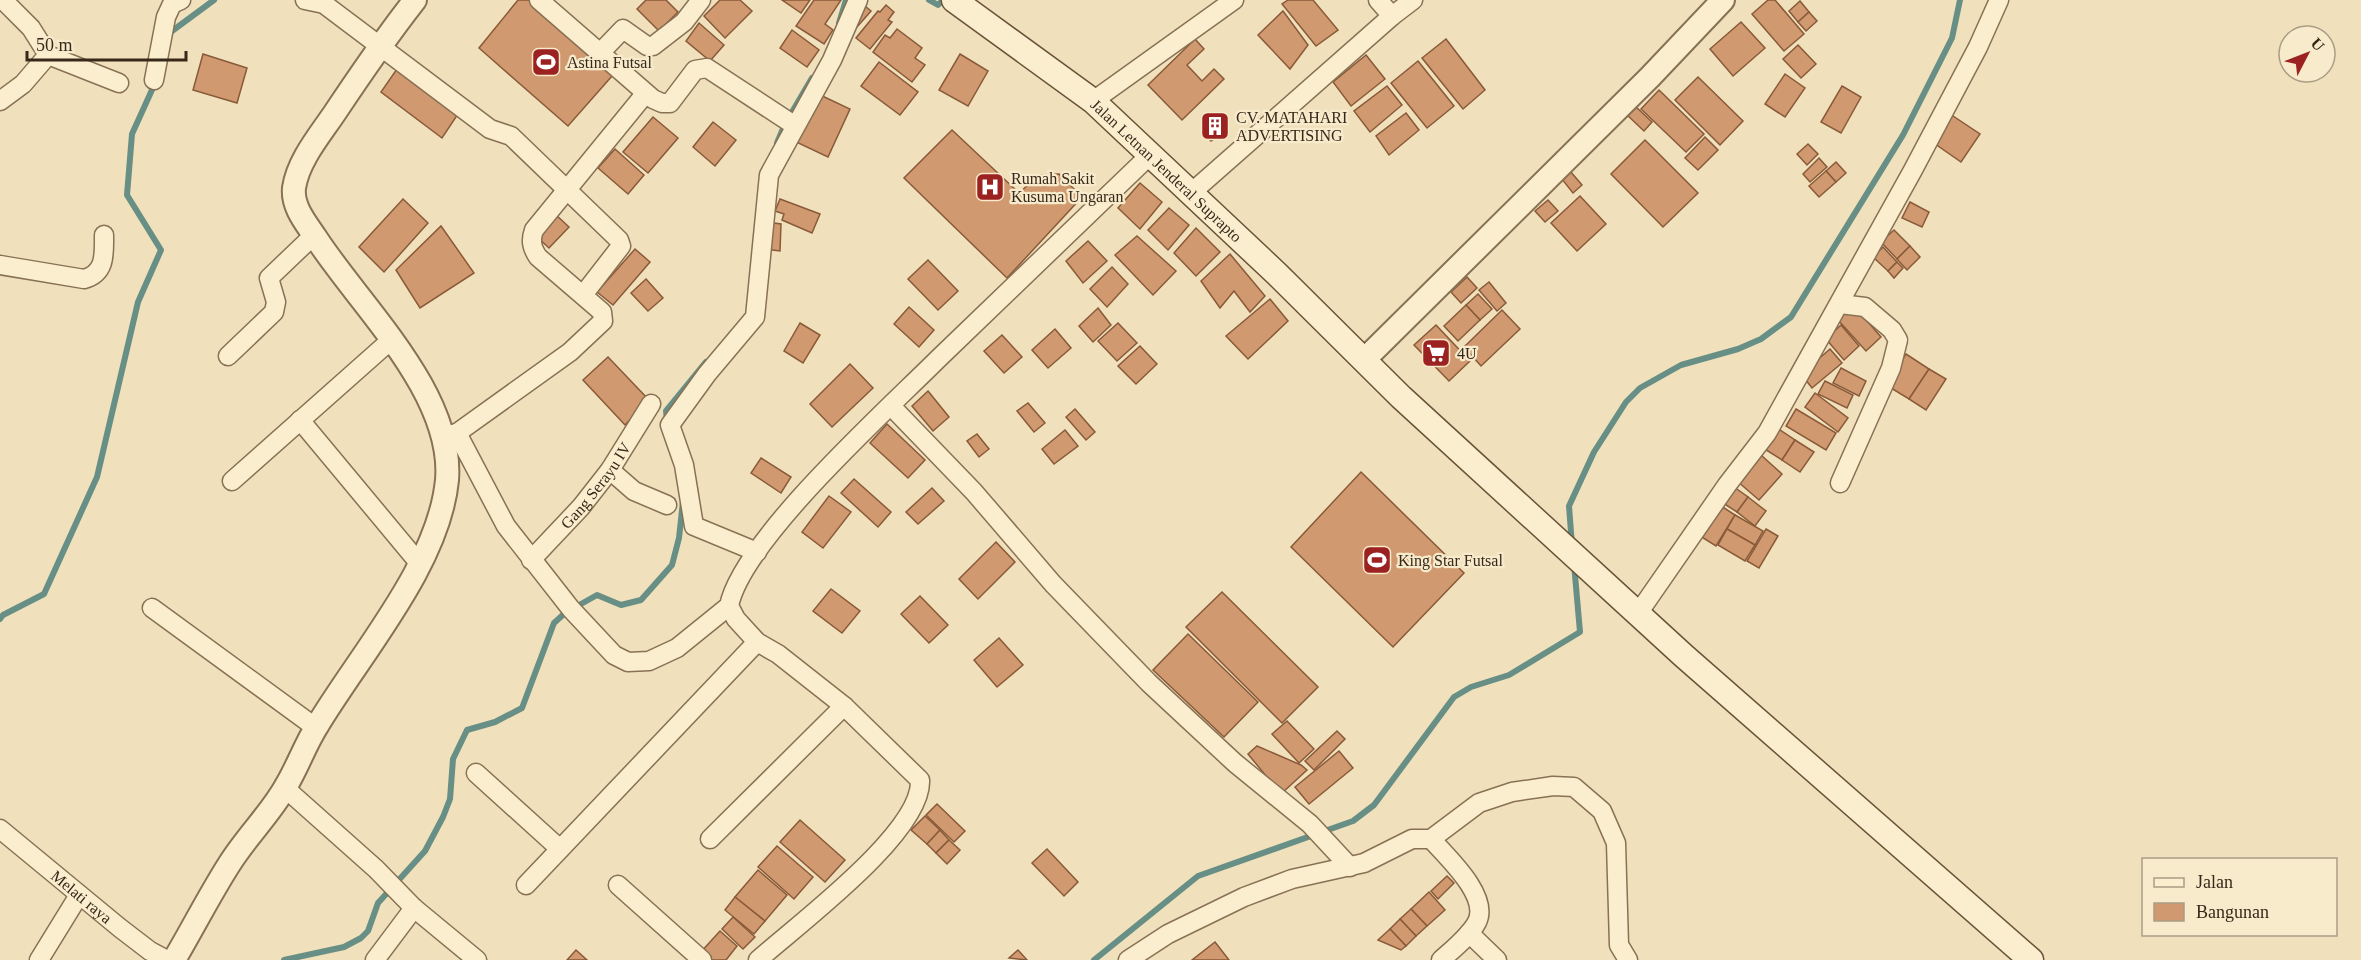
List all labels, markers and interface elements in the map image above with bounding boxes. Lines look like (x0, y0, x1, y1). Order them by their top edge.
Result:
scale bar (27, 24, 186, 62)
north arrow (2277, 24, 2337, 84)
text: U (2308, 34, 2328, 55)
text: 50 m (36, 35, 73, 55)
sports icon: Astina Futsal (530, 46, 562, 78)
place label: Astina Futsal (567, 54, 652, 71)
street label: Jalan Letnan Jenderal Suprapto (1088, 96, 1245, 246)
place label: CV. MATAHARI ADVERTISING (1236, 109, 1347, 144)
building icon: CV. MATAHARI ADVERTISING (1199, 110, 1231, 142)
place label: Rumah Sakit Kusuma Ungaran (1011, 170, 1123, 206)
hospital icon: Rumah Sakit Kusuma Ungaran (974, 171, 1006, 203)
supermarket icon: 4U (1420, 337, 1452, 369)
place label: 4U (1457, 345, 1477, 362)
street label: Gang Serayu IV (557, 439, 634, 532)
sports icon: King Star Futsal (1361, 544, 1393, 576)
place label: King Star Futsal (1398, 552, 1503, 570)
legend (2142, 858, 2337, 936)
street label: Melati raya (48, 867, 115, 927)
text: Jalan (2196, 872, 2233, 892)
text: Bangunan (2196, 902, 2269, 922)

